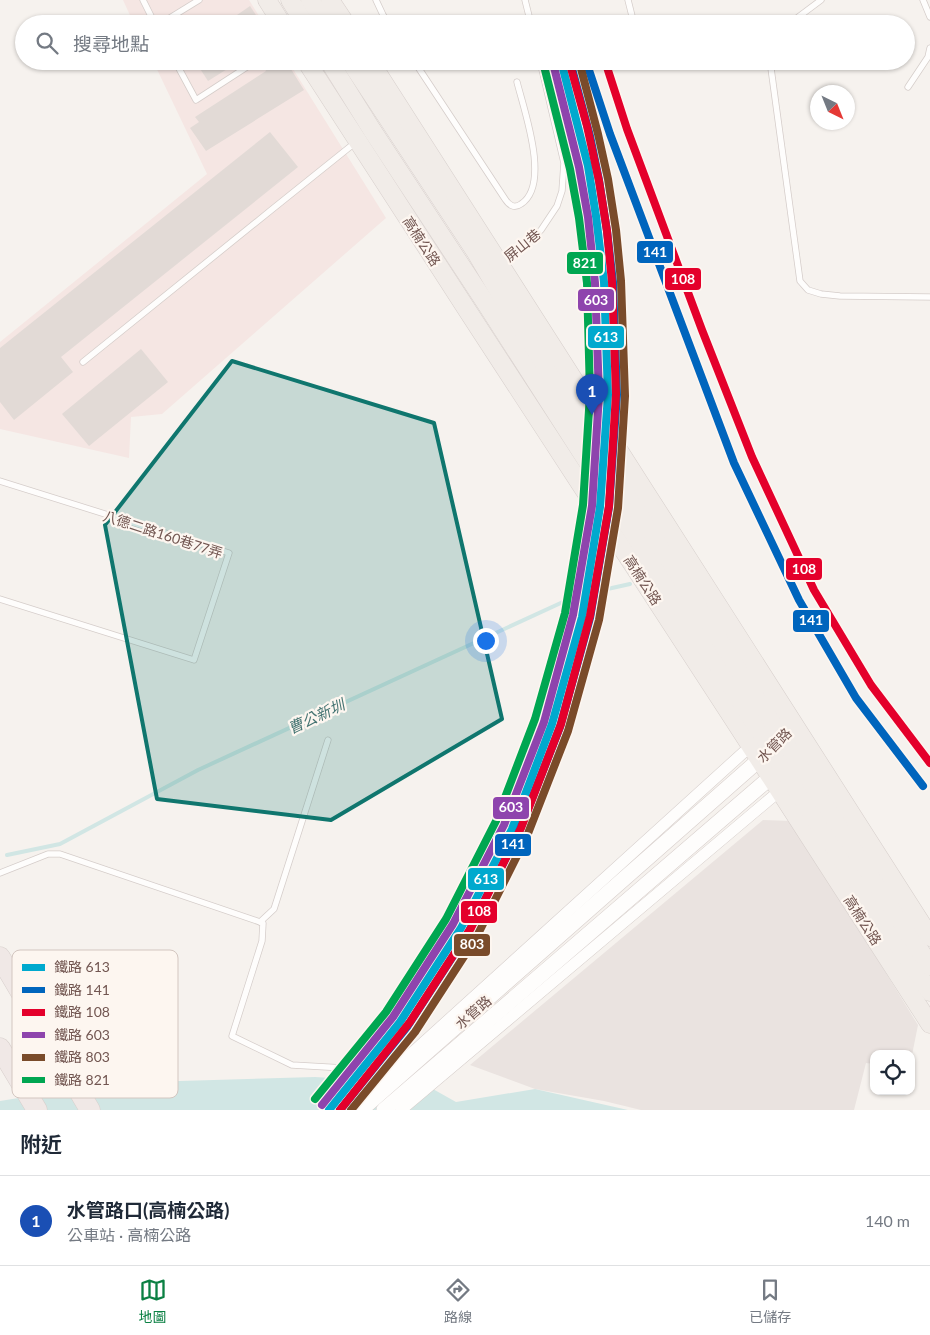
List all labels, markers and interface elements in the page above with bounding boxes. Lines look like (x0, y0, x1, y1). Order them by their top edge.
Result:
search box (15, 15, 915, 70)
icon: search (33, 29, 61, 57)
text: 搜尋地點 (73, 32, 149, 55)
north arrow (810, 85, 855, 130)
street label: 高楠公路 (400, 213, 444, 269)
street label: 屏山巷 (500, 225, 544, 265)
line badge: 141 (636, 240, 674, 264)
text: 141 (643, 243, 667, 260)
line badge: 821 (566, 251, 604, 275)
text: 821 (573, 254, 597, 271)
line badge: 108 (664, 267, 702, 291)
text: 108 (671, 270, 695, 287)
line badge: 603 (577, 288, 615, 312)
text: 603 (584, 291, 608, 308)
line badge: 613 (587, 325, 625, 349)
text: 613 (594, 328, 618, 345)
pin: 1 (576, 374, 608, 415)
street label: 八德二路160巷77弄 (101, 507, 225, 561)
street label: 高楠公路 (621, 552, 665, 608)
line badge: 108 (785, 557, 823, 581)
text: 108 (792, 560, 816, 577)
line badge: 141 (792, 609, 830, 633)
text: 141 (799, 611, 823, 628)
your location (473, 628, 499, 654)
water label: 曹公新圳 (285, 694, 349, 737)
street label: 水管路 (753, 724, 795, 766)
line badge: 603 (492, 796, 530, 820)
text: 603 (499, 798, 523, 815)
line badge: 141 (494, 833, 532, 857)
text: 141 (501, 835, 525, 852)
line badge: 613 (467, 867, 505, 891)
text: 613 (474, 870, 498, 887)
street label: 高楠公路 (841, 892, 885, 948)
line badge: 108 (460, 900, 498, 924)
text: 108 (467, 902, 491, 919)
line badge: 803 (453, 933, 491, 957)
text: 803 (460, 935, 484, 952)
legend (12, 950, 178, 1098)
text: 鐵路 613 (54, 958, 110, 975)
text: 鐵路 141 (54, 981, 110, 998)
street label: 水管路 (452, 992, 494, 1032)
text: 鐵路 108 (54, 1003, 110, 1020)
text: 鐵路 603 (54, 1026, 110, 1043)
text: 鐵路 803 (54, 1048, 110, 1065)
map controls (870, 1050, 915, 1095)
button: locate (870, 1050, 915, 1095)
text: 鐵路 821 (54, 1071, 110, 1088)
text: 附近 (20, 1131, 62, 1156)
text: 水管路口(高楠公路) (67, 1198, 229, 1221)
text: 1 (31, 1211, 41, 1230)
text: 140 m (865, 1211, 910, 1230)
text: 公車站 · 高楠公路 (67, 1225, 191, 1244)
tab: 地圖 (139, 1276, 167, 1326)
tab: 路線 (444, 1276, 472, 1326)
tab: 已儲存 (749, 1276, 791, 1326)

